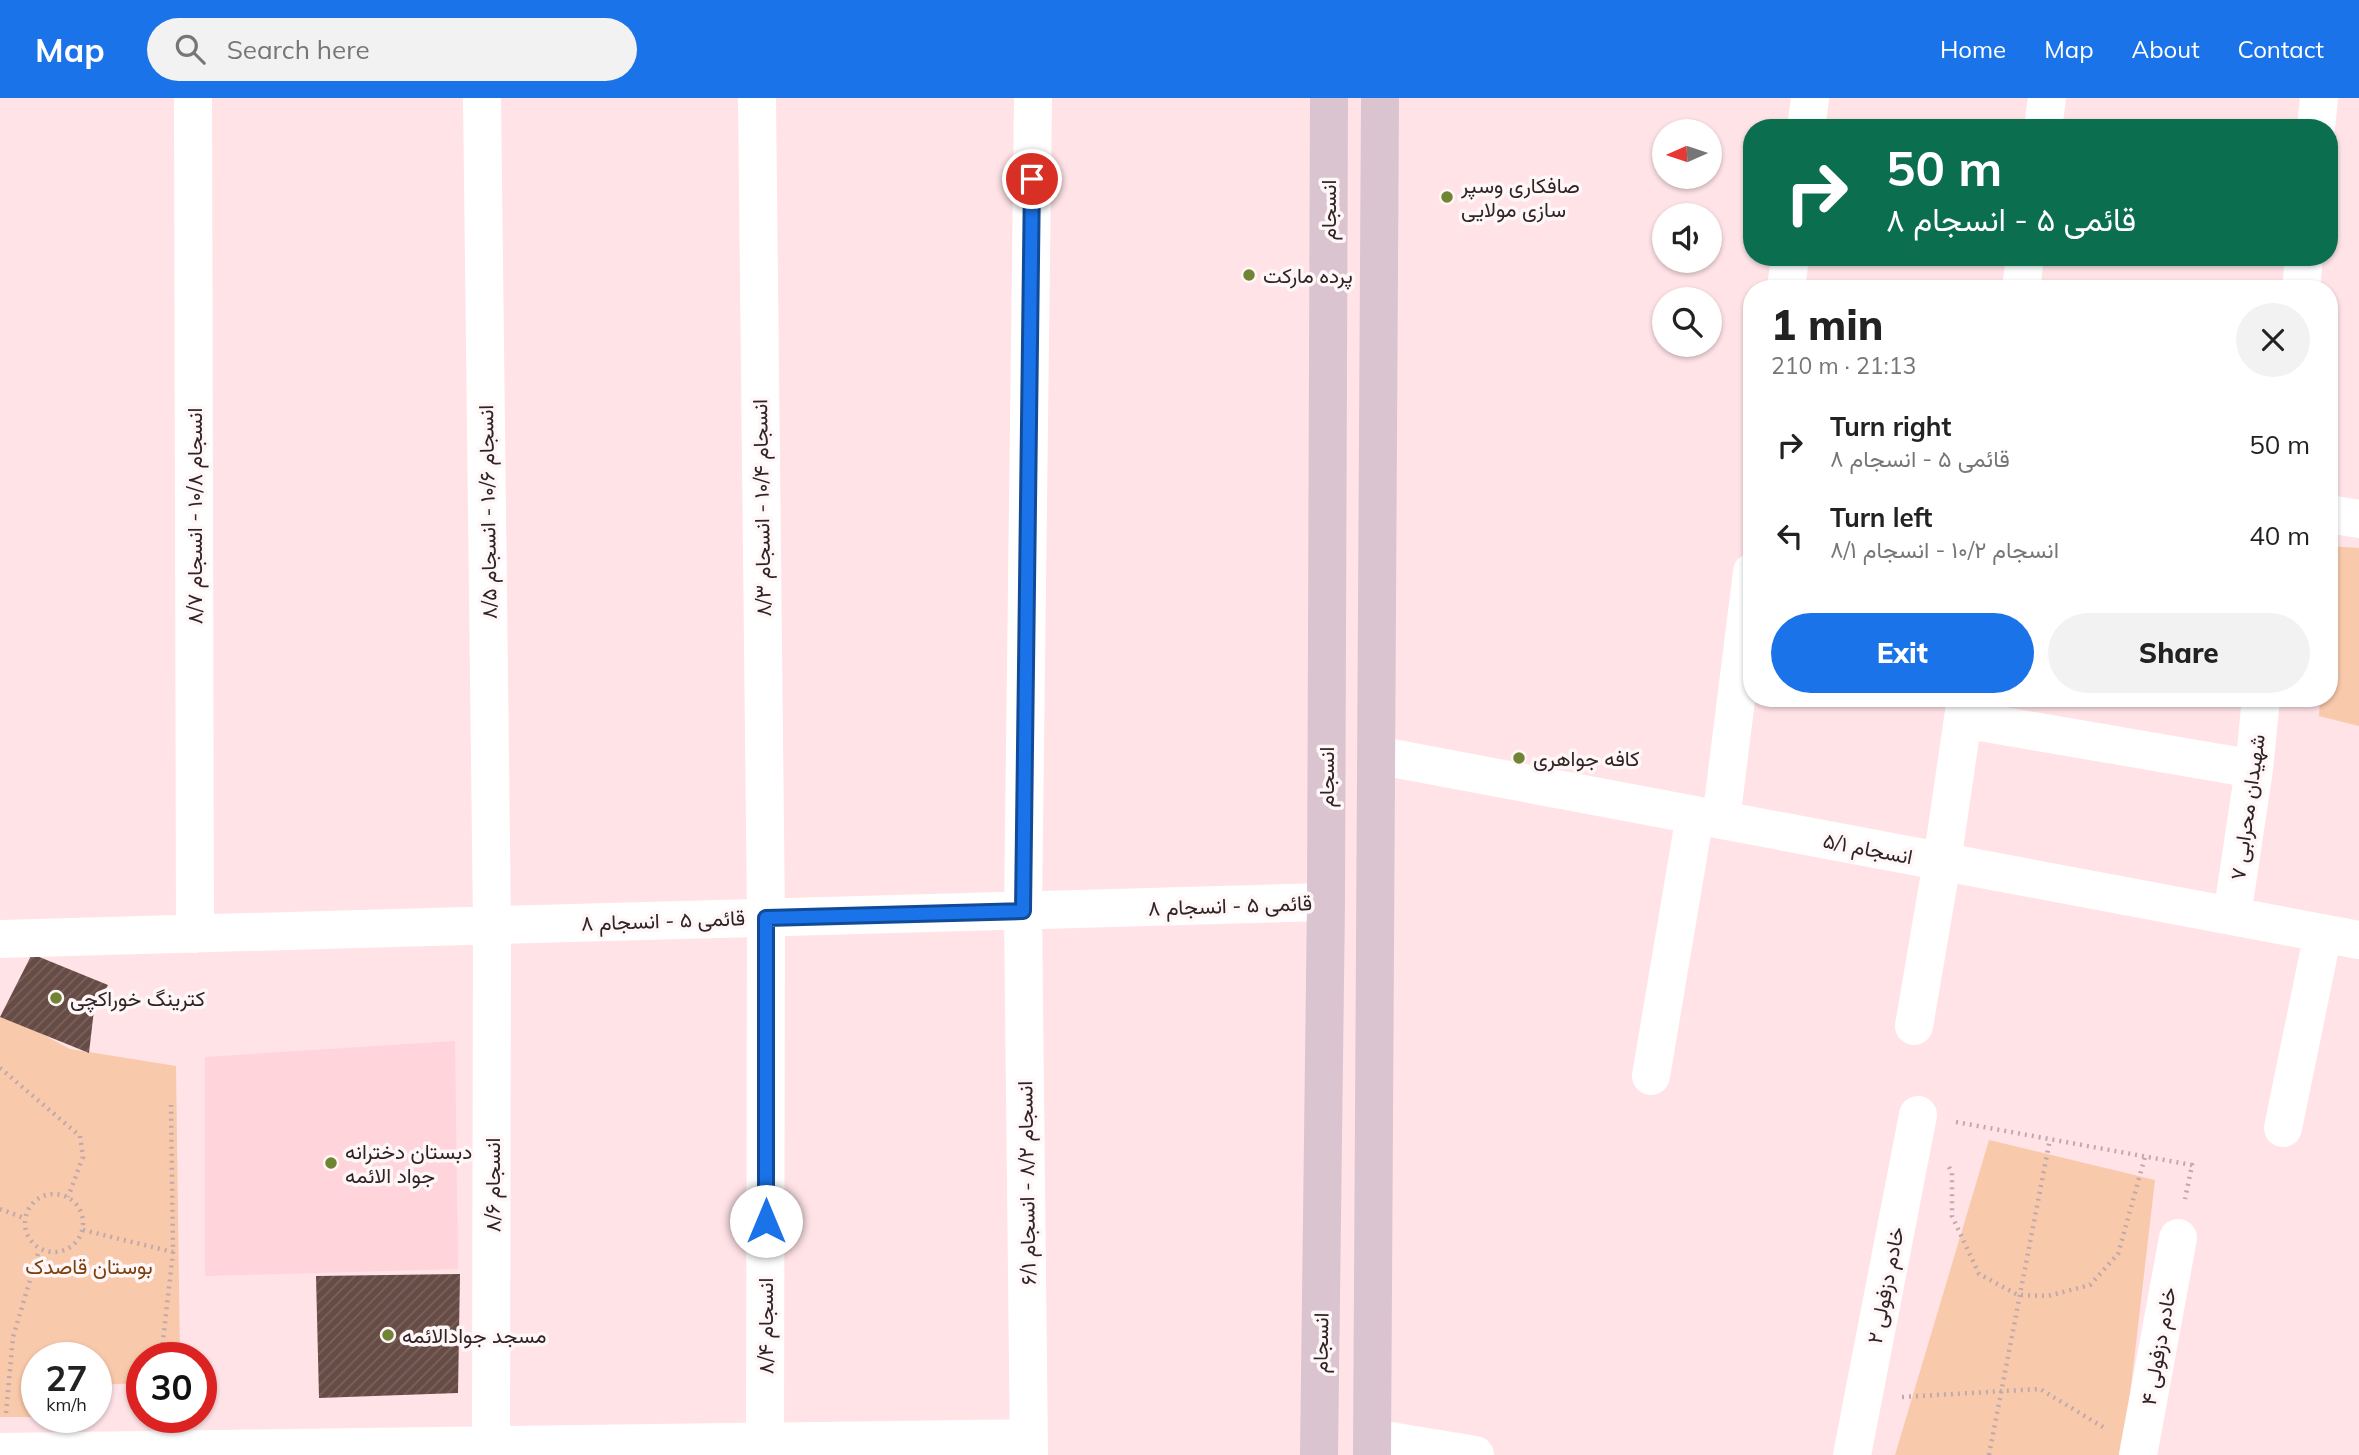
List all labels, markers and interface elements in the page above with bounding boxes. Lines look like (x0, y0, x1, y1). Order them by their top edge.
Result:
search box (147, 18, 637, 81)
text: Map (35, 29, 105, 70)
icon: search (171, 30, 209, 68)
text: Search here (227, 33, 370, 66)
text: Home (1940, 34, 2006, 64)
text: Map (2044, 34, 2094, 64)
text: About (2132, 34, 2200, 64)
text: Contact (2238, 34, 2324, 64)
north arrow (1652, 119, 1722, 189)
map controls (1652, 119, 1722, 357)
text: 50 m (1886, 137, 2002, 198)
icon: right (1771, 147, 1862, 238)
pin (1002, 149, 1062, 209)
icon: arrive (1013, 160, 1051, 198)
place label: صافکاری وسپر سازی مولایی (1460, 172, 1580, 223)
street label: انسجام (1315, 180, 1343, 240)
marker: صافکاری وسپر سازی مولایی (1439, 189, 1455, 205)
text: قائمی ۵ - انسجام ۸ (1886, 199, 2136, 239)
button: sound (1652, 203, 1722, 273)
place label: پرده مارکت (1263, 262, 1353, 290)
marker: پرده مارکت (1241, 267, 1257, 283)
button: search (1652, 287, 1722, 357)
text: 1 min (1771, 298, 1884, 351)
button: close (2236, 303, 2310, 377)
text: 210 m · 21:13 (1771, 351, 1916, 380)
street label: انسجام ۱۰/۴ - انسجام ۸/۳ (746, 399, 778, 617)
street label: انسجام ۱۰/۶ - انسجام ۸/۵ (472, 404, 504, 620)
street label: انسجام ۱۰/۸ - انسجام ۸/۷ (181, 408, 209, 624)
text: Turn right (1830, 410, 1951, 443)
icon: right (1771, 426, 1809, 464)
text: 50 m (2249, 428, 2310, 461)
text: قائمی ۵ - انسجام ۸ (1830, 444, 2010, 473)
text: Turn left (1830, 501, 1932, 534)
icon: left (1771, 517, 1809, 555)
text: 40 m (2249, 519, 2310, 552)
text: انسجام ۱۰/۲ - انسجام ۸/۱ (1830, 535, 2059, 564)
button: Exit (1771, 613, 2034, 693)
button: Share (2048, 613, 2310, 693)
street label: شهیدان محرابی ۷ (2224, 732, 2271, 882)
place label: کافه جواهری (1533, 745, 1640, 772)
street label: انسجام (1313, 747, 1341, 807)
marker: کافه جواهری (1511, 750, 1527, 766)
street label: انسجام ۵/۱ (1821, 827, 1915, 871)
street label: قائمی ۵ - انسجام ۸ (1148, 889, 1313, 923)
street label: قائمی ۵ - انسجام ۸ (581, 904, 746, 938)
place label: کترینگ خوراکچی (70, 985, 205, 1013)
marker: کترینگ خوراکچی (48, 990, 64, 1006)
street label: انسجام ۸/۲ - انسجام ۶/۱ (1011, 1081, 1043, 1285)
place label: دبستان دخترانه جواد الائمه (345, 1138, 472, 1189)
street label: انسجام ۸/۶ (479, 1138, 507, 1232)
marker: دبستان دخترانه جواد الائمه (323, 1155, 339, 1171)
position arrow (729, 1184, 803, 1258)
street label: خادم دزفولی ۲ (1861, 1224, 1911, 1346)
park label: بوستان قاصدک (25, 1253, 153, 1280)
street label: انسجام ۸/۴ (752, 1278, 780, 1374)
street label: خادم دزفولی ۴ (2135, 1285, 2183, 1407)
street label: انسجام (1306, 1312, 1336, 1374)
place label: مسجد جوادالائمه (402, 1322, 546, 1349)
marker: مسجد جوادالائمه (380, 1327, 396, 1343)
speed limit sign: 30 (126, 1342, 217, 1433)
text: 27 (45, 1356, 88, 1400)
text: km/h (46, 1393, 87, 1416)

